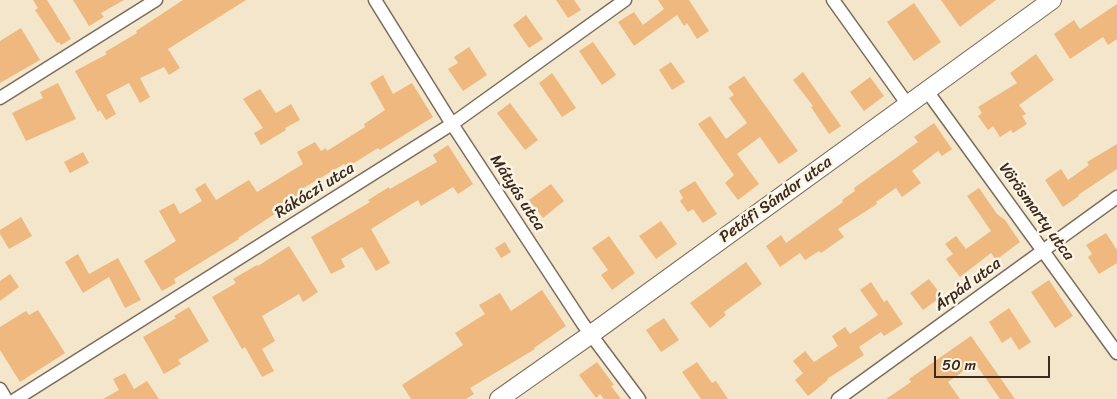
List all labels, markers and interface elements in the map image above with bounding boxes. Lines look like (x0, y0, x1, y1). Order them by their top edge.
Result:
street label: Mátyás utca (485, 151, 549, 235)
street label: Petőfi Sándor utca (716, 153, 836, 247)
street label: Rákóczi utca (272, 159, 358, 223)
street label: Vörösmarty utca (994, 159, 1078, 265)
street label: Árpád utca (931, 254, 1005, 316)
scale bar (937, 346, 1053, 378)
text: 50 m (942, 352, 976, 378)

